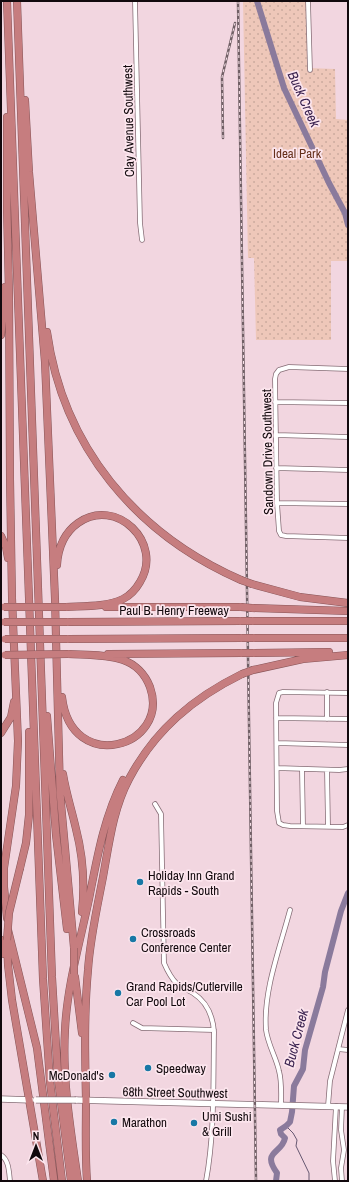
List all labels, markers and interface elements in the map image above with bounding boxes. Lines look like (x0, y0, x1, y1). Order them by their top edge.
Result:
street label: Clay Avenue Southwest (119, 65, 138, 177)
water label: Buck Creek (284, 68, 325, 131)
park label: Ideal Park (273, 145, 322, 162)
street label: Sandown Drive Southwest (258, 389, 277, 515)
street label: Paul B. Henry Freeway (119, 602, 229, 619)
place label: Holiday Inn Grand Rapids - South (148, 867, 235, 899)
marker: Holiday Inn Grand Rapids - South (135, 877, 145, 887)
place label: Crossroads Conference Center (141, 924, 232, 956)
marker: Crossroads Conference Center (128, 934, 138, 944)
place label: Grand Rapids/Cutlerville Car Pool Lot (126, 978, 243, 1010)
marker: Grand Rapids/Cutlerville Car Pool Lot (113, 988, 123, 998)
water label: Buck Creek (280, 1006, 313, 1069)
place label: Speedway (156, 1060, 206, 1077)
marker: Speedway (143, 1063, 153, 1073)
place label: McDonald's (49, 1067, 104, 1084)
marker: McDonald's (107, 1070, 117, 1080)
street label: 68th Street Southwest (122, 1083, 228, 1102)
place label: Umi Sushi & Grill (202, 1108, 252, 1140)
place label: Marathon (122, 1114, 167, 1131)
marker: Marathon (109, 1117, 119, 1127)
marker: Umi Sushi & Grill (189, 1118, 199, 1128)
north arrow (16, 1126, 56, 1166)
text: N (33, 1129, 39, 1143)

